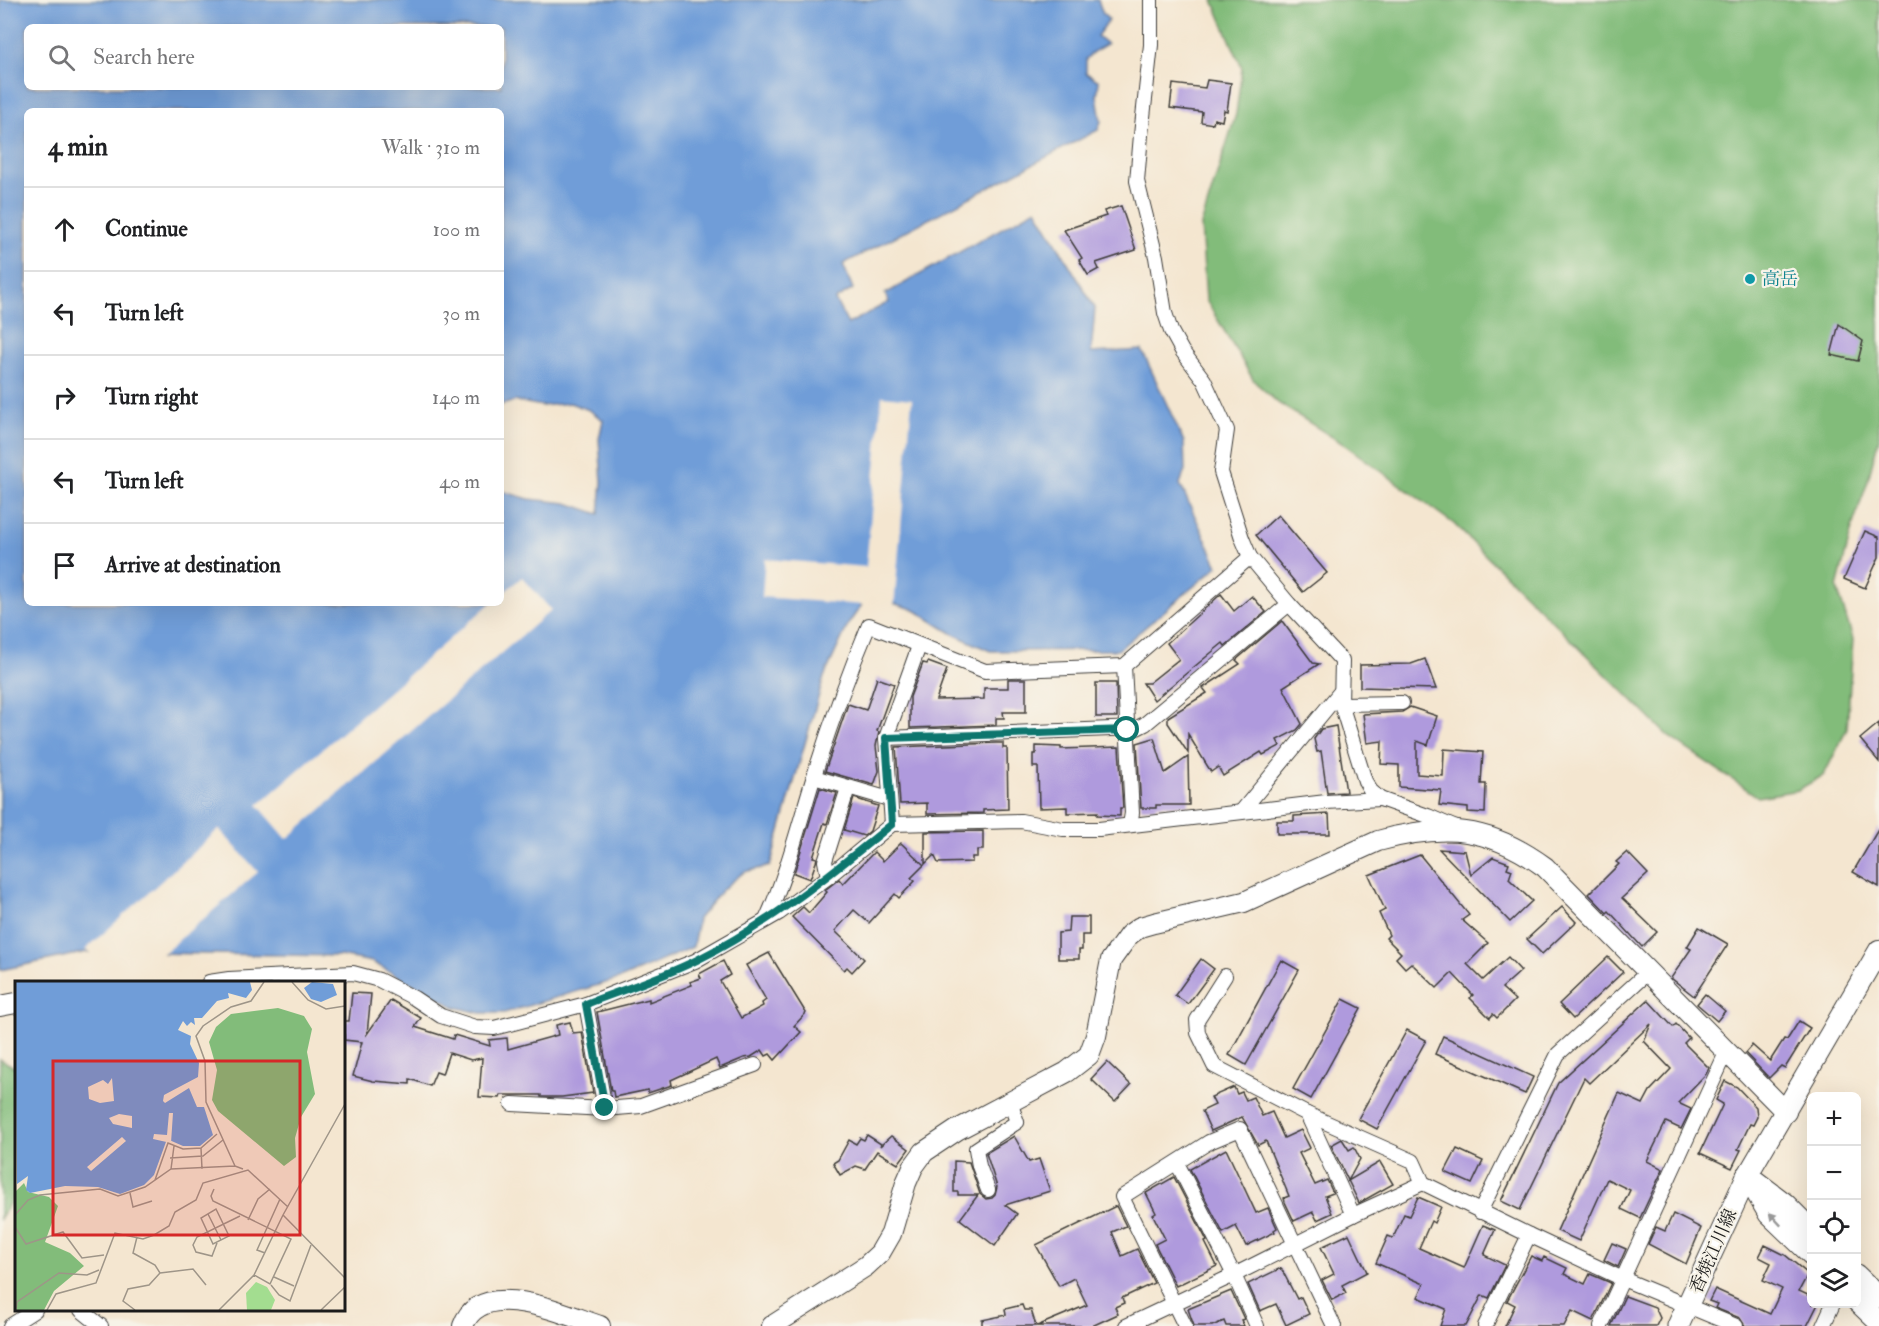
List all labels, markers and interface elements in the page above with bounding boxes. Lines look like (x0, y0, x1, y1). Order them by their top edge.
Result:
search box (24, 24, 504, 90)
icon: search (45, 41, 78, 74)
text: Search here (93, 43, 195, 71)
text: 4 min (48, 131, 108, 163)
text: Walk · 310 m (381, 135, 480, 160)
icon: ahead (48, 213, 81, 246)
text: Continue (105, 215, 188, 243)
text: 100 m (433, 217, 480, 242)
place label: 高岳 (1762, 268, 1798, 291)
marker: 高岳 (1743, 272, 1757, 286)
icon: left (48, 297, 81, 330)
text: Turn left (105, 299, 184, 327)
text: 30 m (442, 301, 480, 326)
icon: right (48, 381, 81, 414)
text: Turn right (105, 383, 198, 411)
text: 140 m (432, 385, 480, 410)
icon: left (48, 465, 81, 498)
text: Turn left (105, 467, 184, 495)
text: 40 m (439, 469, 480, 494)
icon: arrive (48, 549, 81, 582)
text: Arrive at destination (105, 551, 281, 579)
route start (1113, 716, 1139, 742)
inset map (15, 981, 345, 1311)
map controls (1807, 1092, 1861, 1308)
button: + (1807, 1092, 1861, 1146)
route end (591, 1094, 617, 1120)
button: − (1807, 1146, 1861, 1200)
button: locate (1807, 1200, 1861, 1254)
street label: 香焼江川線 (1685, 1205, 1742, 1297)
one-way arrow (1768, 1211, 1782, 1226)
button: layers (1807, 1254, 1861, 1308)

